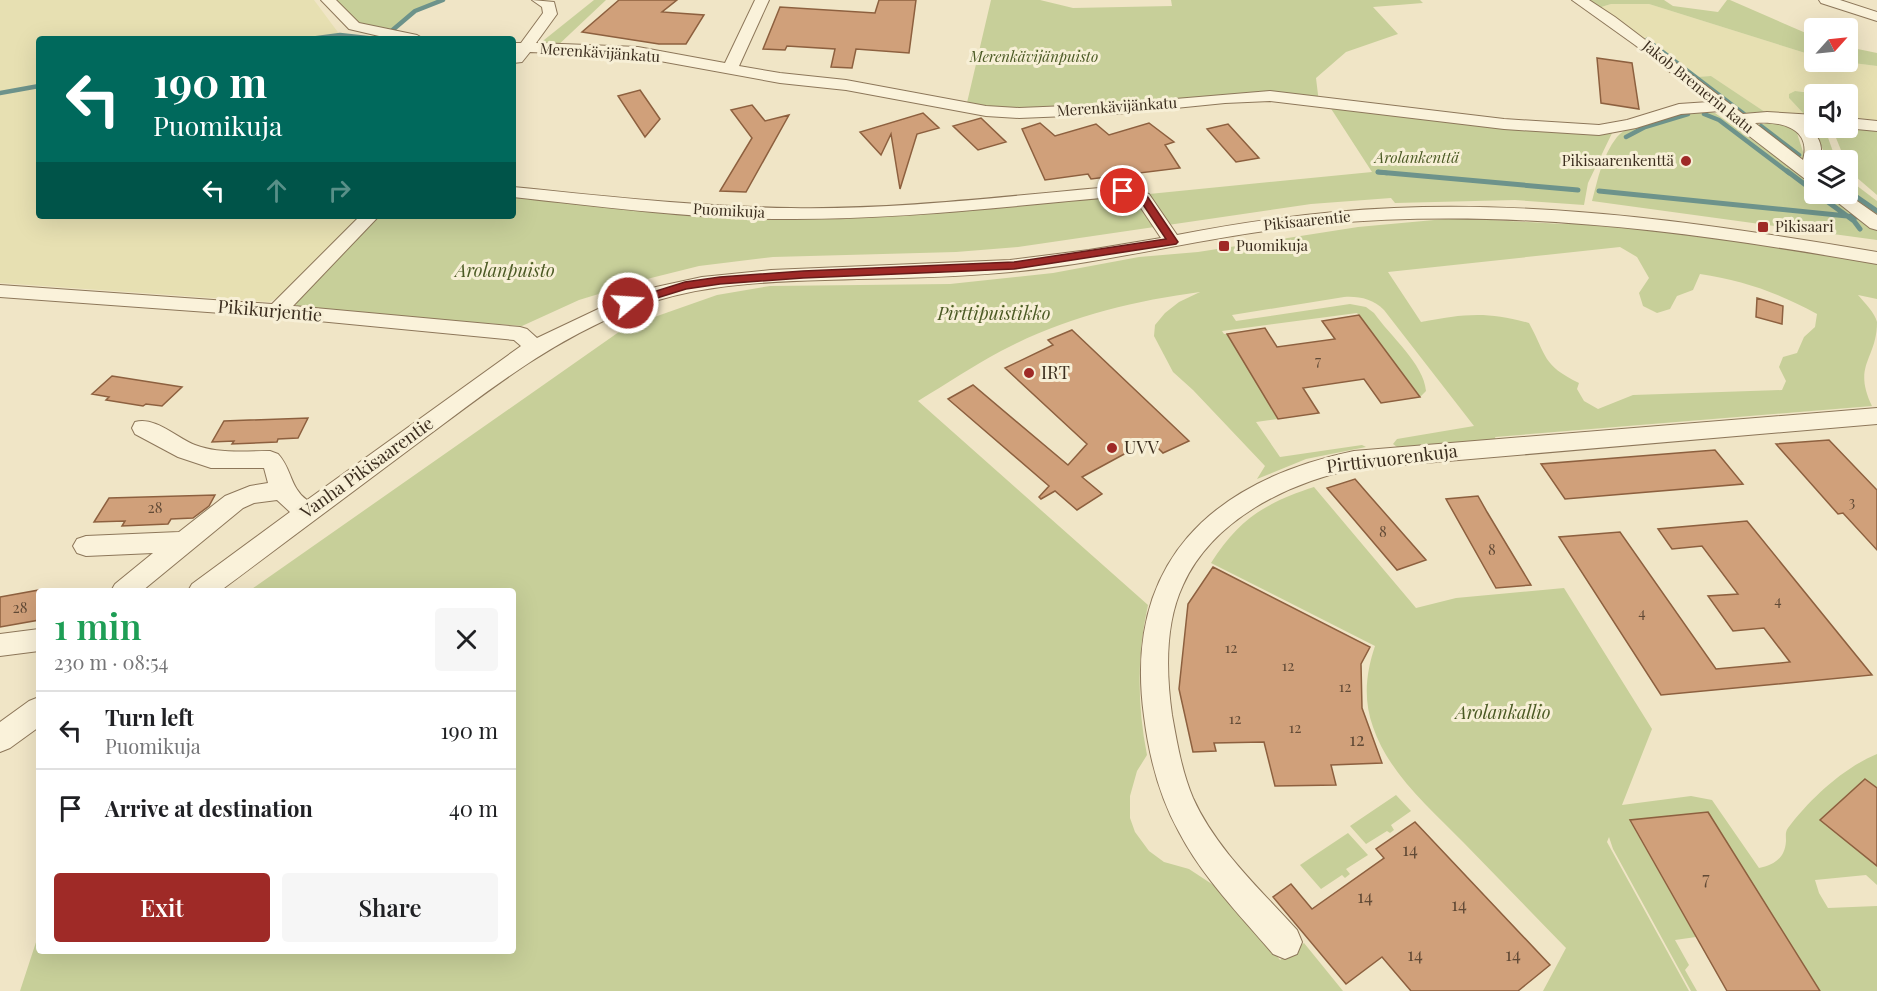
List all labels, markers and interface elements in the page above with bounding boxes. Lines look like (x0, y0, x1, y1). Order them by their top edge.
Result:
north arrow (1804, 18, 1858, 72)
map controls (1804, 18, 1858, 204)
street label: Jakob Bremerin katu (1638, 35, 1758, 137)
street label: Merenkävijänkatu (539, 38, 661, 66)
park label: Merenkävijänpuisto (969, 46, 1098, 66)
text: 190 m (153, 53, 267, 109)
icon: left (54, 60, 132, 138)
button: sound (1804, 84, 1858, 138)
street label: Merenkävijänkatu (1056, 92, 1178, 120)
text: Puomikuja (153, 107, 282, 143)
park label: Arolankenttä (1373, 147, 1460, 167)
place label: Pikisaarenkenttä (1562, 150, 1675, 170)
button: layers (1804, 150, 1858, 204)
marker: Pikisaarenkenttä (1679, 154, 1693, 168)
pin (1097, 165, 1148, 216)
icon: left (197, 174, 230, 207)
icon: ahead (260, 174, 293, 207)
icon: right (323, 174, 356, 207)
icon: arrive (1106, 174, 1139, 207)
street label: Puomikuja (693, 198, 766, 222)
street label: Pikisaarentie (1262, 205, 1352, 235)
place label: Pikisaari (1775, 216, 1834, 236)
marker: Pikisaari (1756, 220, 1770, 234)
place label: Puomikuja (1236, 235, 1308, 255)
marker: Puomikuja (1217, 239, 1231, 253)
park label: Arolanpuisto (453, 258, 555, 282)
position arrow (596, 271, 660, 335)
street label: Pikikurjentie (217, 293, 323, 327)
park label: Pirttipuistikko (936, 301, 1051, 325)
house number: 7 (1315, 350, 1321, 370)
place label: IRT (1041, 360, 1070, 384)
marker: IRT (1022, 366, 1036, 380)
street label: Vanha Pikisaarentie (294, 411, 438, 524)
place label: UVV (1124, 435, 1160, 459)
street label: Pirttivuorenkuja (1325, 438, 1459, 478)
marker: UVV (1105, 441, 1119, 455)
house number: 3 (1849, 491, 1856, 511)
house number: 28 (148, 497, 163, 517)
house number: 8 (1379, 521, 1387, 541)
house number: 8 (1488, 539, 1496, 559)
house number: 4 (1774, 590, 1782, 610)
house number: 28 (13, 597, 28, 617)
text: 1 min (54, 601, 142, 649)
house number: 4 (1638, 602, 1646, 622)
button: close (435, 608, 498, 671)
house number: 12 (1225, 637, 1237, 657)
text: 230 m · 08:54 (54, 648, 168, 675)
house number: 12 (1282, 655, 1294, 675)
house number: 12 (1339, 676, 1351, 696)
park label: Arolankallio (1453, 700, 1551, 724)
text: Turn left (105, 702, 194, 732)
house number: 12 (1229, 708, 1241, 728)
icon: left (54, 714, 87, 747)
text: 190 m (440, 715, 498, 745)
house number: 12 (1289, 717, 1301, 737)
house number: 12 (1349, 727, 1365, 751)
text: Puomikuja (105, 732, 201, 759)
icon: arrive (54, 792, 87, 825)
text: Arrive at destination (105, 793, 313, 823)
text: 40 m (449, 793, 498, 823)
house number: 14 (1402, 837, 1418, 861)
house number: 7 (1702, 866, 1710, 890)
button: Exit (54, 873, 270, 942)
button: Share (282, 873, 498, 942)
house number: 14 (1357, 884, 1373, 908)
house number: 14 (1451, 892, 1467, 916)
house number: 14 (1407, 942, 1423, 966)
house number: 14 (1505, 942, 1521, 966)

